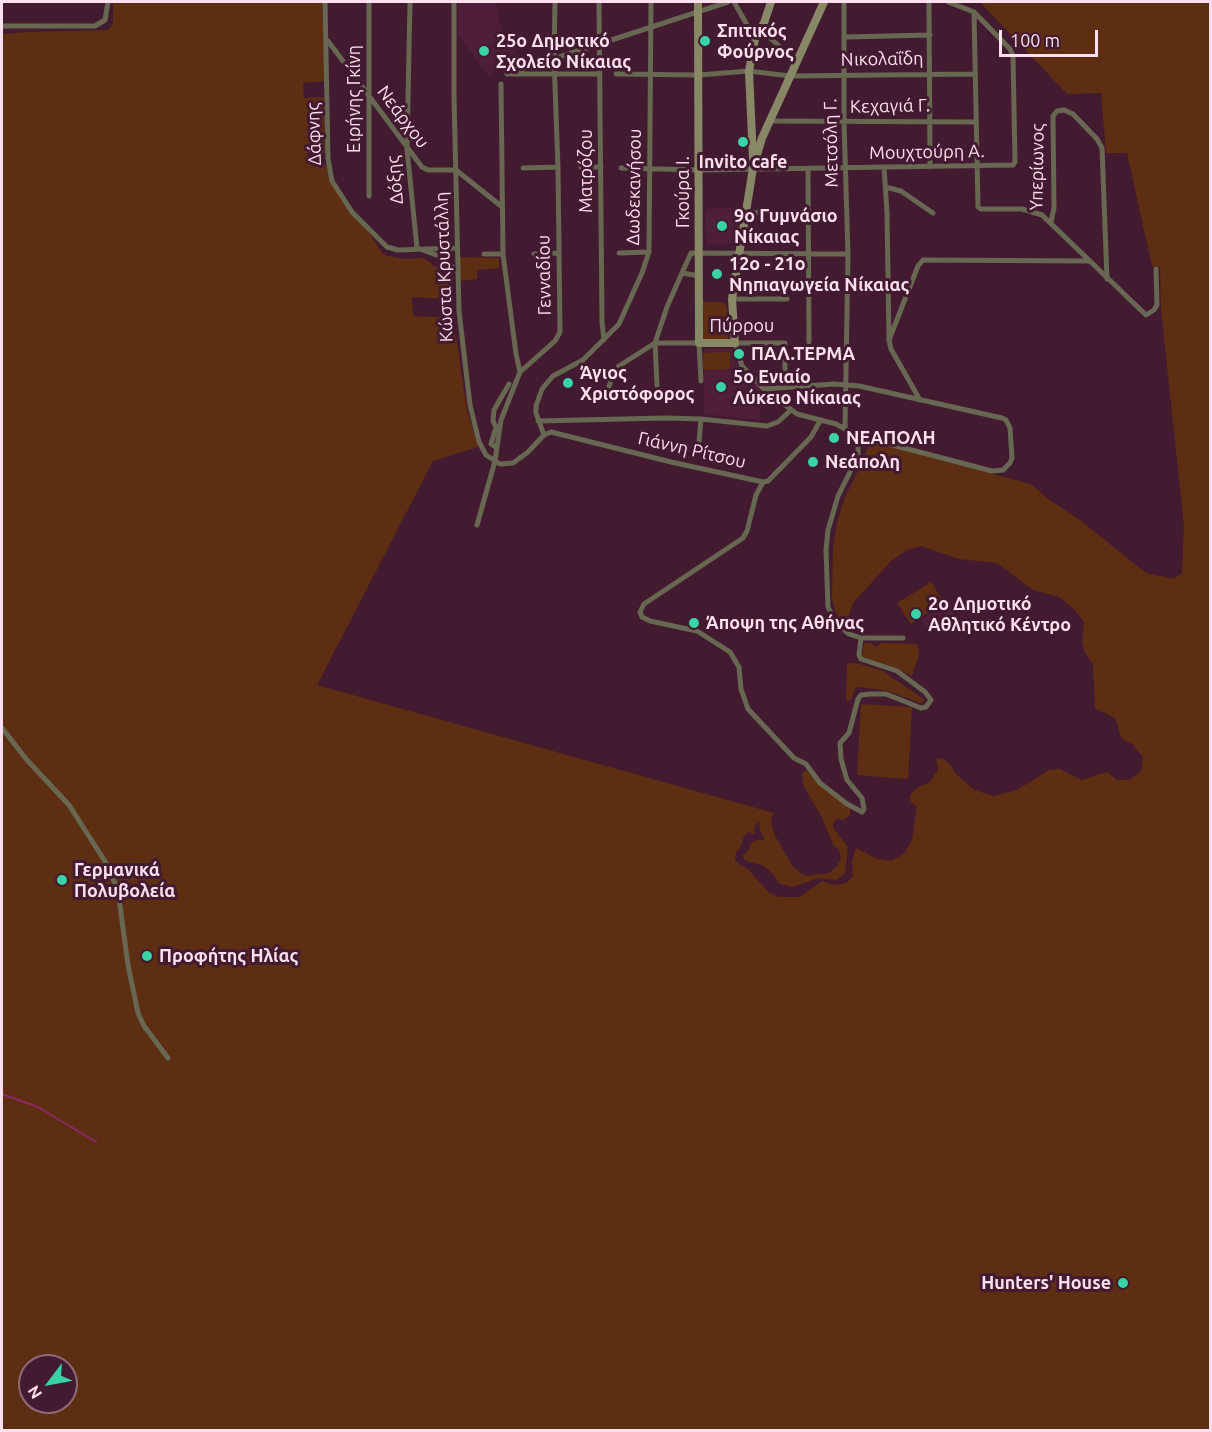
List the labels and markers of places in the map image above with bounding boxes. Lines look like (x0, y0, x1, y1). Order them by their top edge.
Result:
place label: Σπιτικός Φούρνος (717, 20, 794, 63)
place label: 25o Δημοτικό Σχολείο Νίκαιας (496, 30, 631, 72)
marker: Σπιτικός Φούρνος (698, 34, 712, 48)
marker: 25o Δημοτικό Σχολείο Νίκαιας (477, 44, 491, 58)
marker: Invito cafe (736, 135, 750, 149)
place label: Invito cafe (699, 151, 787, 173)
place label: 9ο Γυμνάσιο Νίκαιας (734, 205, 838, 248)
marker: 9ο Γυμνάσιο Νίκαιας (715, 219, 729, 233)
place label: 12ο - 21ο Νηπιαγωγεία Νίκαιας (729, 253, 909, 296)
marker: 12ο - 21ο Νηπιαγωγεία Νίκαιας (710, 267, 724, 281)
place label: ΠΑΛ.ΤΕΡΜΑ (751, 343, 855, 365)
marker: ΠΑΛ.ΤΕΡΜΑ (732, 347, 746, 361)
place label: Άγιος Χριστόφορος (580, 362, 694, 404)
place label: 5ο Ενιαίο Λύκειο Νίκαιας (733, 366, 861, 409)
marker: Άγιος Χριστόφορος (561, 376, 575, 390)
marker: 5ο Ενιαίο Λύκειο Νίκαιας (714, 380, 728, 394)
place label: ΝΕΑΠΟΛΗ (846, 427, 936, 449)
marker: ΝΕΑΠΟΛΗ (827, 431, 841, 445)
place label: Νεάπολη (825, 451, 900, 473)
marker: Νεάπολη (806, 455, 820, 469)
place label: 2o Δημοτικό Αθλητικό Κέντρο (928, 593, 1071, 636)
marker: 2o Δημοτικό Αθλητικό Κέντρο (909, 607, 923, 621)
place label: Άποψη της Αθήνας (706, 612, 864, 634)
marker: Άποψη της Αθήνας (687, 616, 701, 630)
place label: Γερμανικά Πολυβολεία (74, 859, 175, 902)
marker: Γερμανικά Πολυβολεία (55, 873, 69, 887)
place label: Προφήτης Ηλίας (159, 945, 298, 967)
marker: Προφήτης Ηλίας (140, 949, 154, 963)
place label: Hunters' House (981, 1272, 1111, 1294)
marker: Hunters' House (1116, 1276, 1130, 1290)

